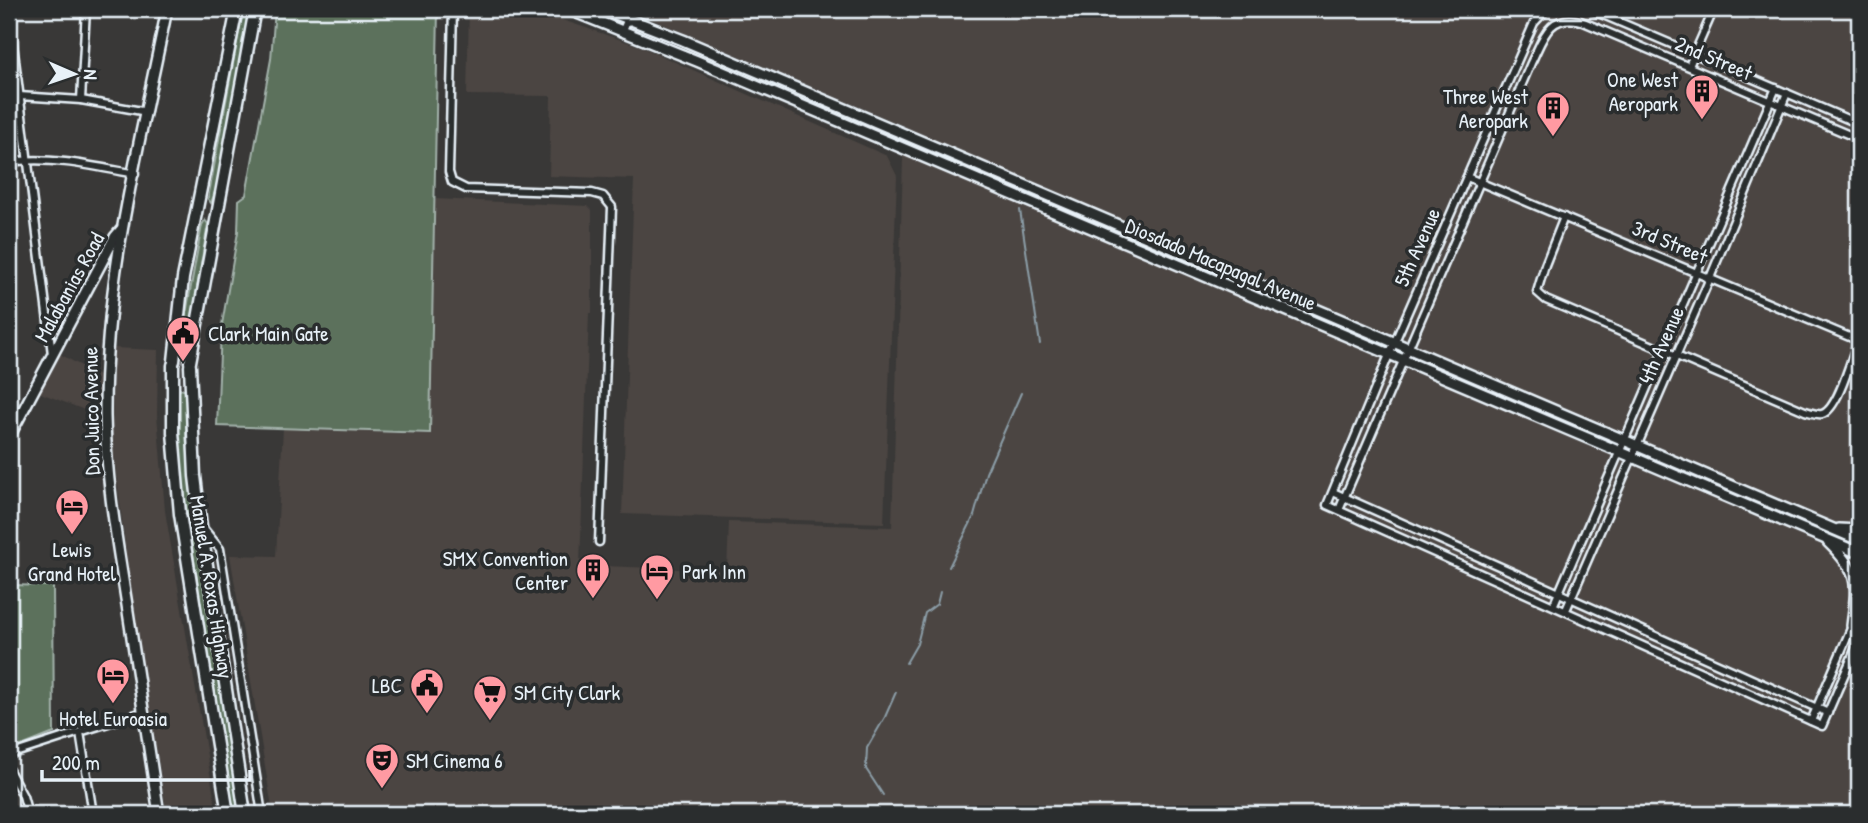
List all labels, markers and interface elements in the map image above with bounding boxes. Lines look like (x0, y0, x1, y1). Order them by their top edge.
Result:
street label: 2nd Street (1671, 29, 1758, 88)
north arrow (38, 38, 108, 108)
place label: One West Aeropark (1607, 65, 1679, 118)
text: N (78, 69, 104, 80)
building icon: One West Aeropark (1683, 72, 1721, 121)
place label: Three West Aeropark (1443, 82, 1529, 135)
building icon: Three West Aeropark (1534, 89, 1572, 138)
street label: 5th Avenue (1387, 203, 1447, 291)
street label: Diosdado Macapagal Avenue (1121, 211, 1321, 317)
street label: 3rd Street (1628, 213, 1713, 271)
street label: Malabanias Road (27, 227, 111, 347)
street label: 4th Avenue (1631, 302, 1691, 388)
public building icon: Clark Main Gate (164, 314, 202, 363)
place label: Clark Main Gate (208, 319, 329, 348)
street label: Don Juico Avenue (75, 347, 107, 475)
hotel icon: Lewis Grand Hotel (53, 487, 91, 536)
street label: Manuel A. Roxas Highway (183, 493, 241, 681)
place label: Lewis Grand Hotel (28, 535, 117, 588)
place label: SMX Convention Center (443, 544, 568, 597)
building icon: SMX Convention Center (574, 551, 612, 600)
hotel icon: Park Inn (638, 552, 676, 601)
place label: Park Inn (682, 557, 746, 586)
hotel icon: Hotel Euroasia (94, 656, 132, 705)
public building icon: LBC (408, 666, 446, 715)
place label: LBC (372, 671, 402, 700)
supermarket icon: SM City Clark (471, 673, 509, 722)
place label: SM City Clark (514, 678, 621, 707)
place label: Hotel Euroasia (59, 704, 167, 733)
scale bar (42, 739, 250, 783)
theatre icon: SM Cinema 6 (363, 741, 401, 790)
place label: SM Cinema 6 (406, 746, 503, 775)
text: 200 m (52, 748, 100, 777)

